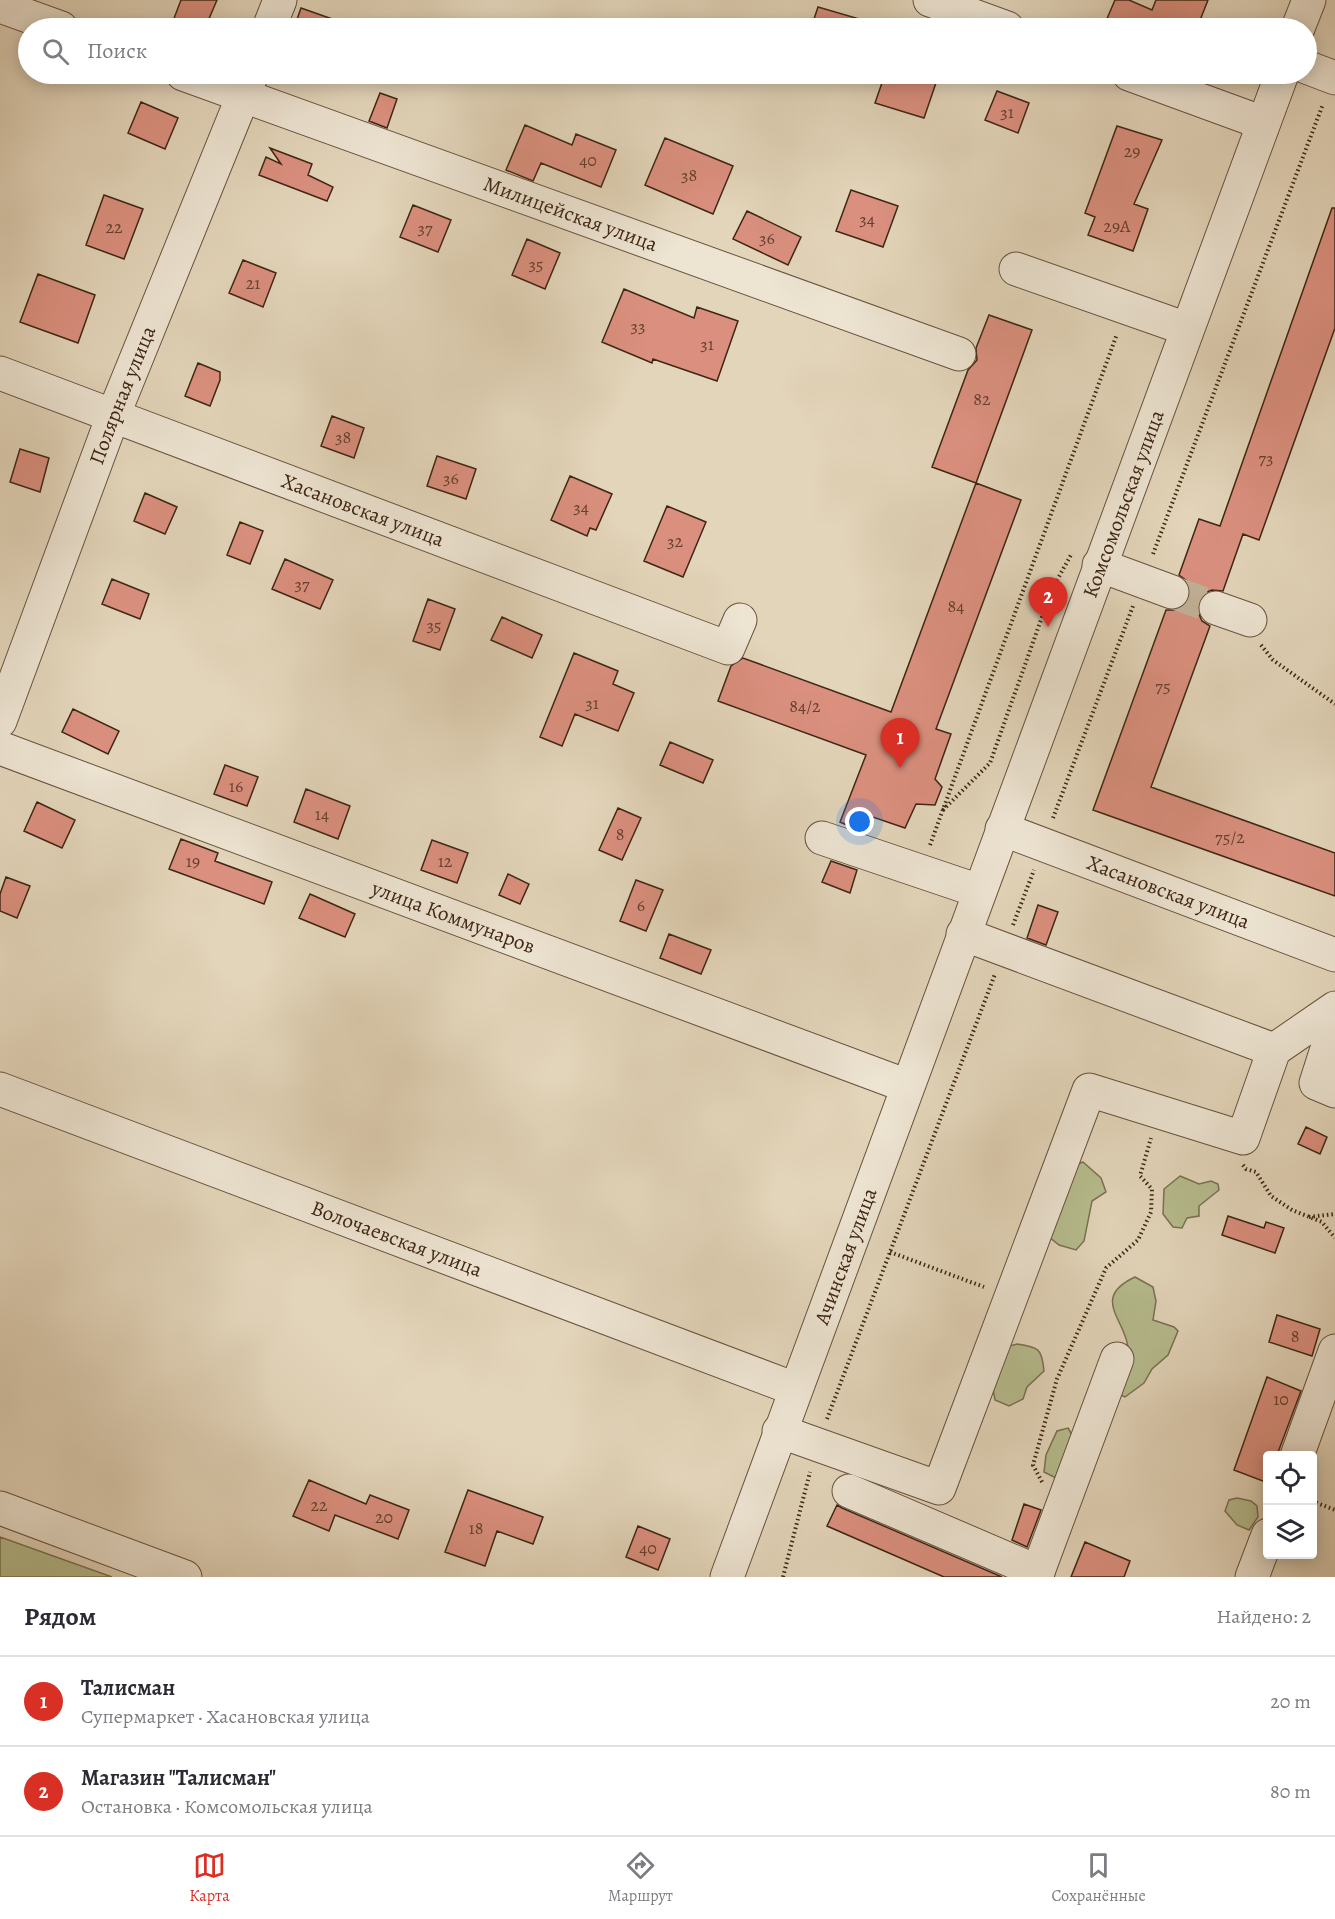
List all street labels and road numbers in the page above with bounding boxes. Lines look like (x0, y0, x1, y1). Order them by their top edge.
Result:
street label: Милицейская улица (480, 170, 662, 258)
street label: Полярная улица (82, 321, 162, 468)
street label: Комсомольская улица (1076, 406, 1171, 602)
street label: Хасановская улица (278, 467, 449, 554)
street label: Хасановская улица (1083, 848, 1254, 936)
street label: улица Коммунаров (367, 873, 539, 960)
street label: Ачинская улица (807, 1184, 884, 1329)
street label: Волочаевская улица (307, 1194, 486, 1284)

